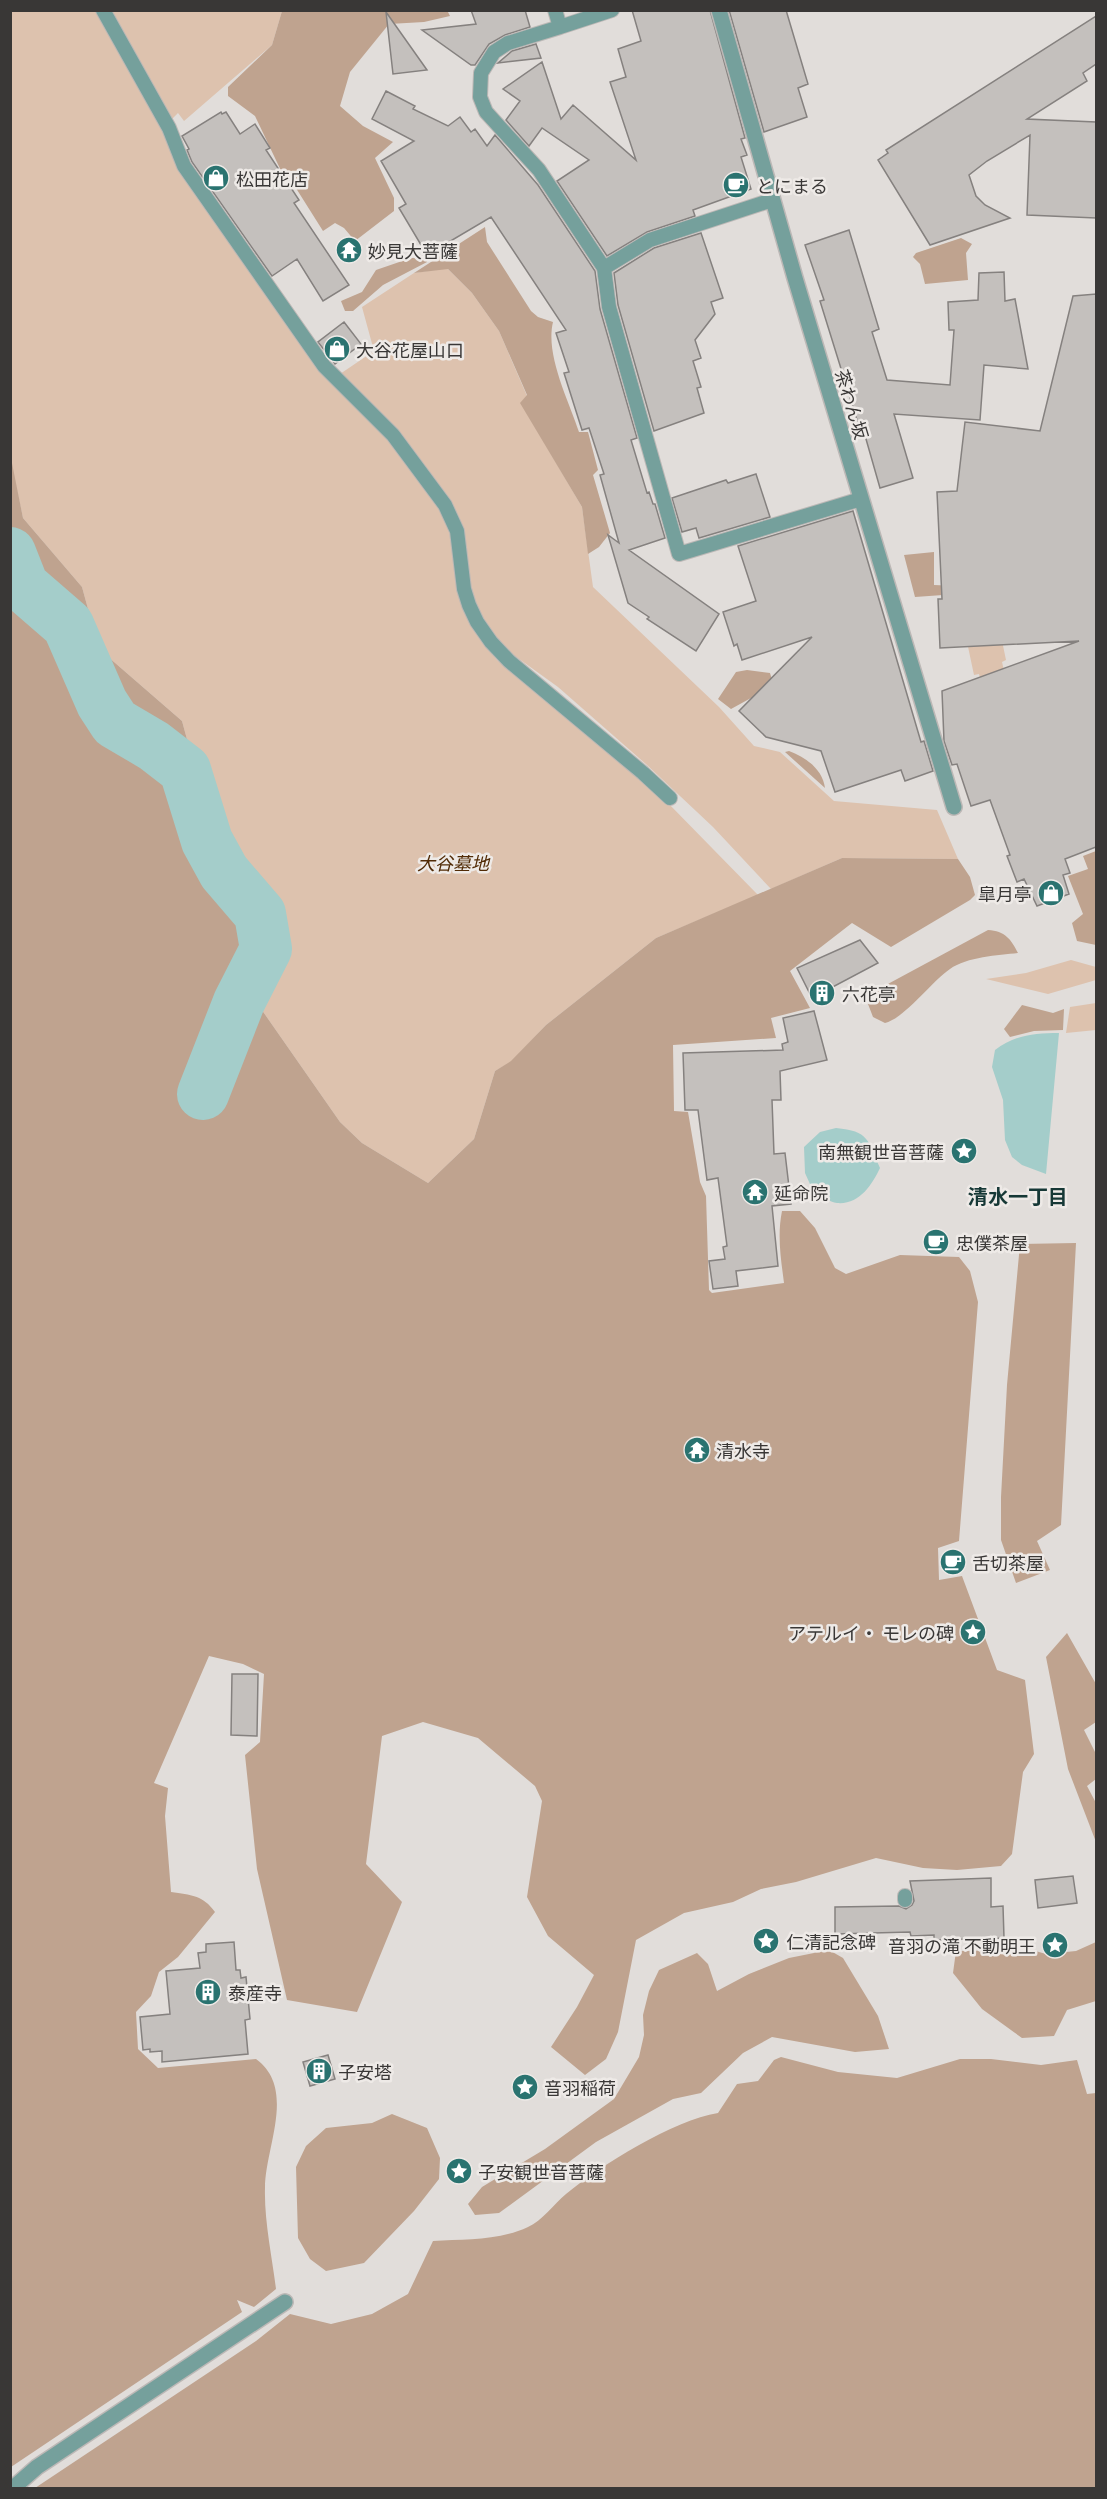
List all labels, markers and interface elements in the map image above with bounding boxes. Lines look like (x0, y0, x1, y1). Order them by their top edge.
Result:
shop icon: 松田花店 (201, 163, 231, 193)
place label: 松田花店 (236, 165, 308, 191)
cafe icon: とにまる (721, 170, 751, 200)
place label: とにまる (756, 172, 828, 198)
temple icon: 妙見大菩薩 (334, 235, 364, 265)
place label: 妙見大菩薩 (368, 237, 458, 263)
shop icon: 大谷花屋山口 (322, 334, 352, 364)
place label: 大谷花屋山口 (356, 336, 464, 362)
street label: 茶わん坂 (830, 366, 876, 442)
park label: 大谷墓地 (417, 849, 491, 875)
shop icon: 皐月亭 (1036, 878, 1066, 908)
place label: 皐月亭 (978, 880, 1032, 906)
building icon: 六花亭 (807, 978, 837, 1008)
place label: 六花亭 (842, 980, 896, 1006)
place icon: 南無観世音菩薩 (949, 1136, 979, 1166)
place label: 南無観世音菩薩 (818, 1138, 944, 1164)
temple icon: 延命院 (740, 1177, 770, 1207)
place label: 延命院 (774, 1179, 828, 1205)
district label: 清水一丁目 (968, 1181, 1068, 1210)
cafe icon: 忠僕茶屋 (921, 1227, 951, 1257)
place label: 忠僕茶屋 (956, 1229, 1028, 1255)
temple icon: 清水寺 (682, 1435, 712, 1465)
place label: 清水寺 (716, 1437, 770, 1463)
cafe icon: 舌切茶屋 (938, 1547, 968, 1577)
place label: 舌切茶屋 (972, 1549, 1044, 1575)
place icon: アテルイ・ モレの碑 (958, 1617, 988, 1647)
place label: アテルイ・ モレの碑 (788, 1619, 954, 1645)
place icon: 仁清記念碑 (751, 1926, 781, 1956)
place label: 仁清記念碑 (786, 1928, 876, 1954)
place icon: 音羽の滝 不動明王 (1040, 1930, 1070, 1960)
place label: 音羽の滝 不動明王 (888, 1932, 1036, 1958)
building icon: 泰産寺 (193, 1977, 223, 2007)
place label: 泰産寺 (228, 1979, 282, 2005)
building icon: 子安塔 (304, 2056, 334, 2086)
place label: 子安塔 (338, 2058, 392, 2084)
place icon: 音羽稲荷 (510, 2072, 540, 2102)
place label: 音羽稲荷 (544, 2074, 616, 2100)
place icon: 子安観世音菩薩 (444, 2156, 474, 2186)
place label: 子安観世音菩薩 (478, 2158, 604, 2184)

